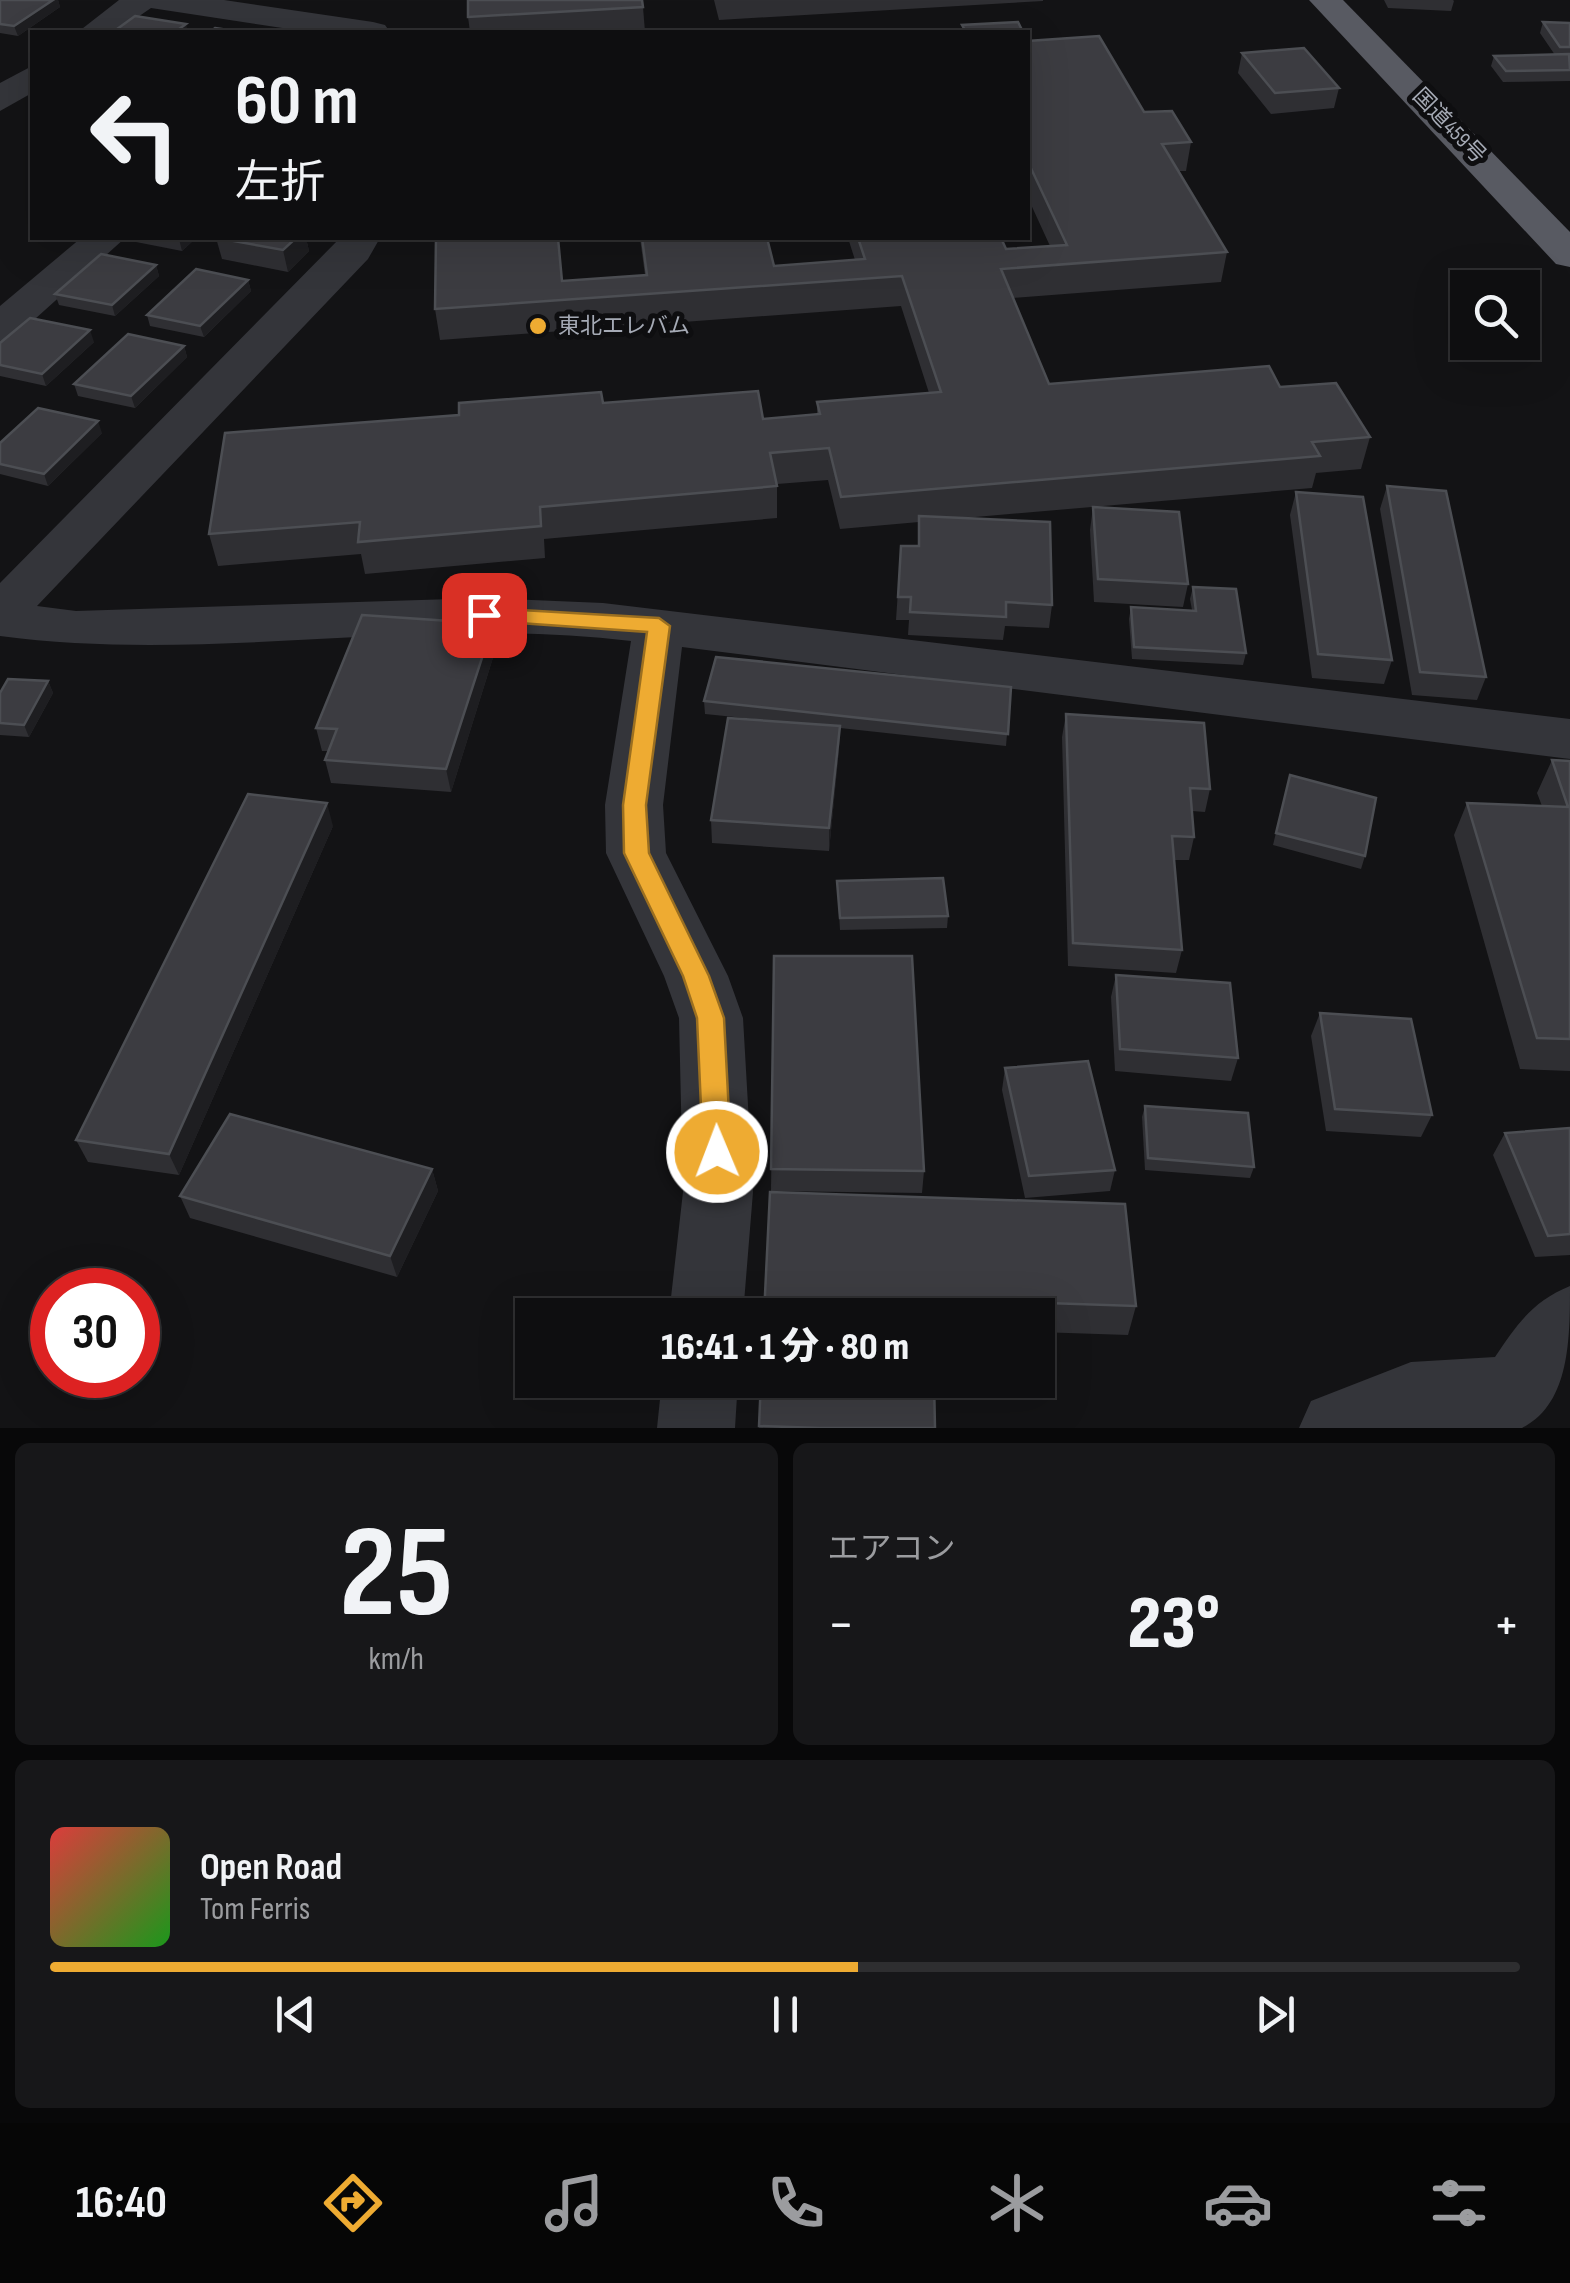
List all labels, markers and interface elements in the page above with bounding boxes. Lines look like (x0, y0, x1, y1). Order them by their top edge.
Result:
text: 60 m (235, 60, 359, 144)
icon: left (70, 70, 200, 200)
street label: 国道459号 (1407, 83, 1491, 169)
text: 左折 (235, 156, 325, 211)
map controls (1450, 270, 1540, 360)
button: search (1450, 270, 1540, 360)
place label: 東北エレバム (558, 313, 690, 340)
marker: 東北エレバム (527, 315, 549, 337)
pin (442, 573, 527, 658)
icon: arrive (457, 588, 512, 643)
position arrow (665, 1100, 769, 1204)
speed limit sign: 30 (30, 1268, 160, 1398)
text: 16:41 · 1 分 · 80 m (661, 1325, 909, 1370)
text: 25 (339, 1497, 453, 1653)
text: エアコン (828, 1530, 956, 1569)
text: 23° (1128, 1579, 1220, 1670)
text: − (828, 1592, 854, 1659)
text: + (1493, 1592, 1520, 1659)
text: km/h (369, 1640, 424, 1679)
text: Open Road (200, 1845, 342, 1890)
text: Tom Ferris (200, 1890, 310, 1929)
icon: previous (268, 1987, 323, 2042)
icon: pause (758, 1987, 813, 2042)
icon: next (1248, 1987, 1303, 2042)
icon: directions (318, 2168, 388, 2238)
icon: music (539, 2168, 609, 2238)
icon: phone (761, 2168, 831, 2238)
icon: climate (982, 2168, 1052, 2238)
icon: car (1203, 2168, 1273, 2238)
icon: filters (1424, 2168, 1494, 2238)
text: 16:40 (76, 2176, 167, 2231)

